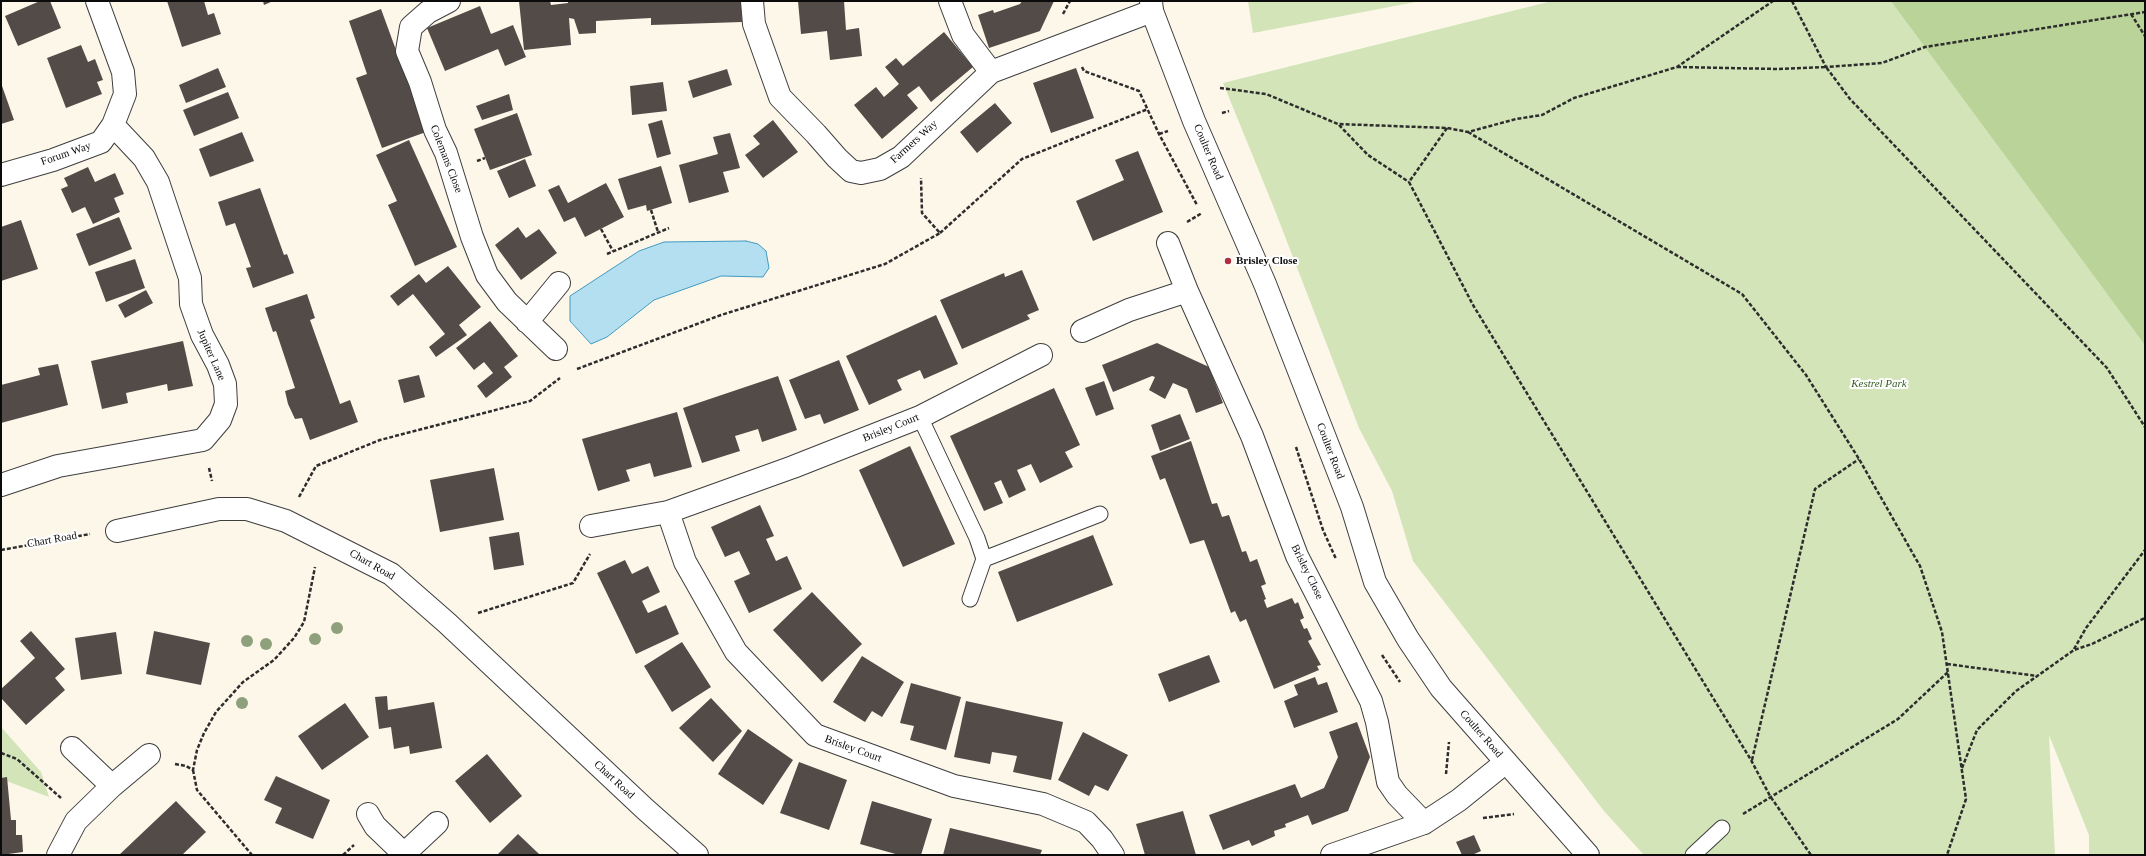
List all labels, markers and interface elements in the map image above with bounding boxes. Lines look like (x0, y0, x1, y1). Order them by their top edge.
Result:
street label: Farmers Way (888, 117, 940, 167)
street label: Coulter Road (1190, 122, 1226, 182)
street label: Colemans Close (427, 123, 465, 195)
street label: Forum Way (39, 139, 93, 169)
place label: Brisley Close (1236, 254, 1297, 268)
marker: Brisley Close (1223, 256, 1233, 266)
street label: Jupiter Lane (194, 327, 228, 383)
park label: Kestrel Park (1851, 377, 1907, 391)
street label: Brisley Court (861, 411, 921, 445)
street label: Coulter Road (1313, 421, 1347, 481)
street label: Chart Road (26, 529, 78, 551)
street label: Brisley Close (1288, 542, 1326, 602)
street label: Chart Road (347, 547, 397, 583)
street label: Coulter Road (1457, 707, 1505, 761)
street label: Brisley Court (823, 733, 883, 765)
street label: Chart Road (591, 758, 637, 802)

